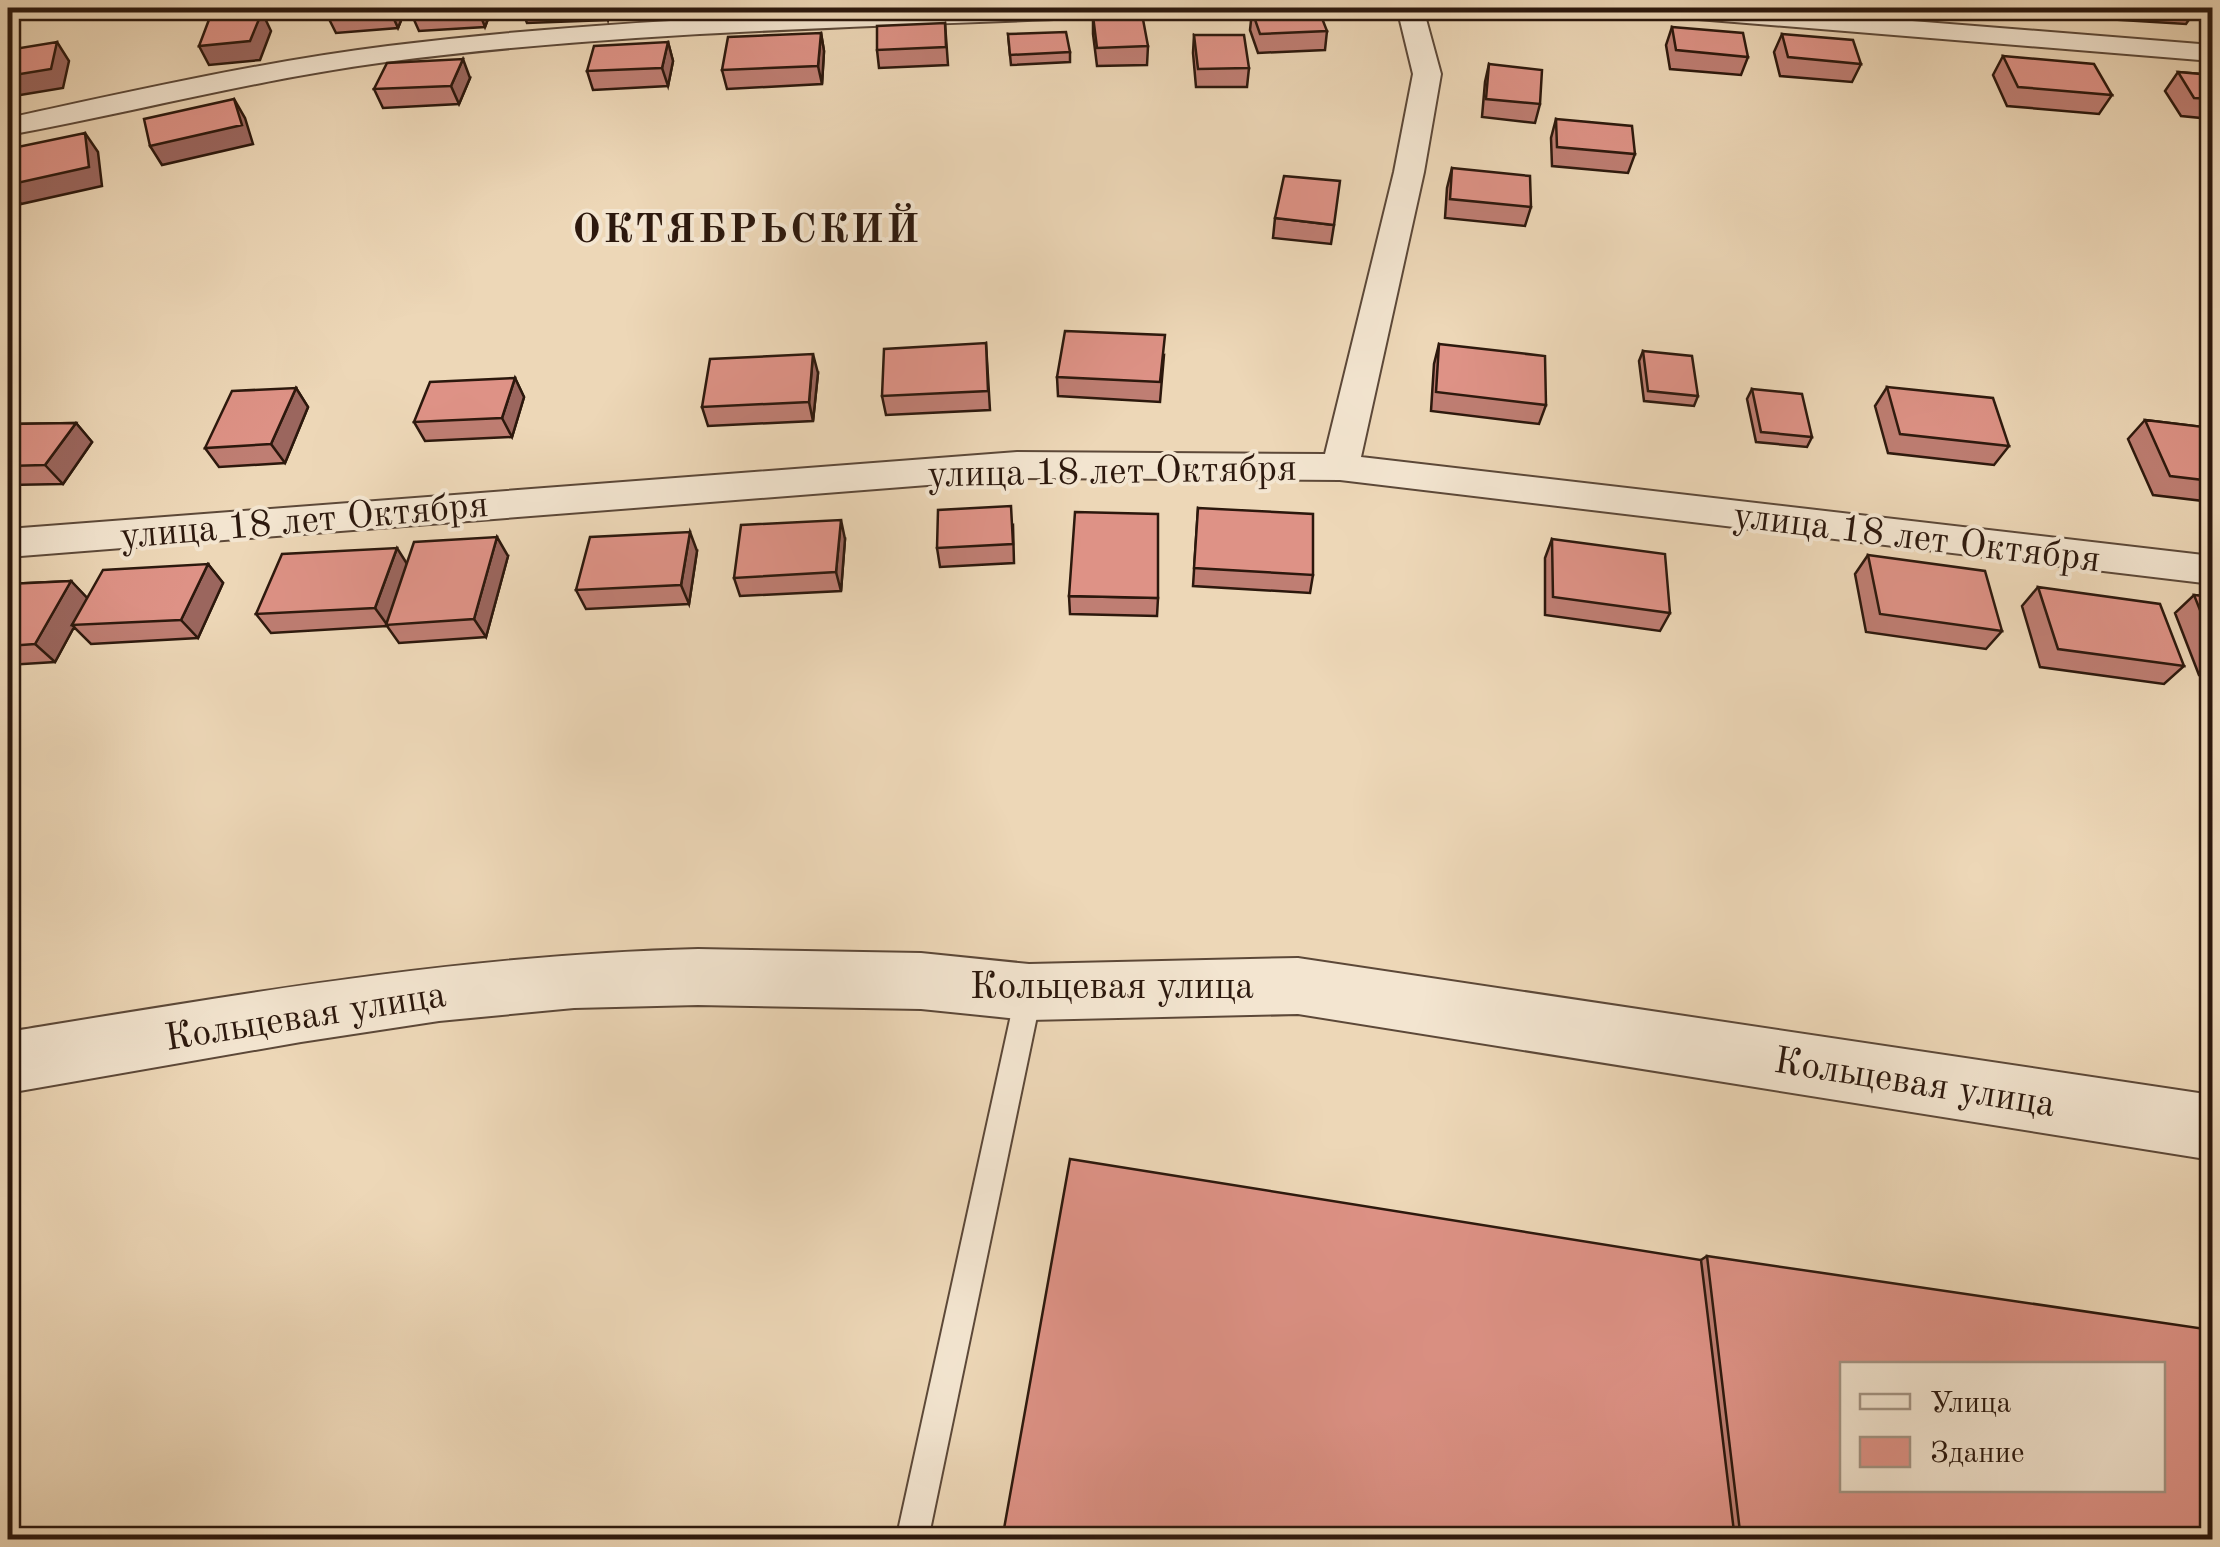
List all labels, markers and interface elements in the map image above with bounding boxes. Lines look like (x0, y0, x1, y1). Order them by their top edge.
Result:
district label: ОКТЯБРЬСКИЙ (572, 203, 922, 252)
street label: улица 18 лет Октября (927, 451, 1297, 495)
street label: улица 18 лет Октября (119, 487, 490, 557)
street label: улица 18 лет Октября (1731, 498, 2102, 580)
street label: Кольцевая улица (970, 969, 1254, 1007)
street label: Кольцевая улица (162, 977, 449, 1059)
street label: Кольцевая улица (1771, 1043, 2058, 1125)
legend (1840, 1362, 2165, 1492)
text: Улица (1930, 1389, 2012, 1419)
text: Здание (1930, 1439, 2025, 1469)

